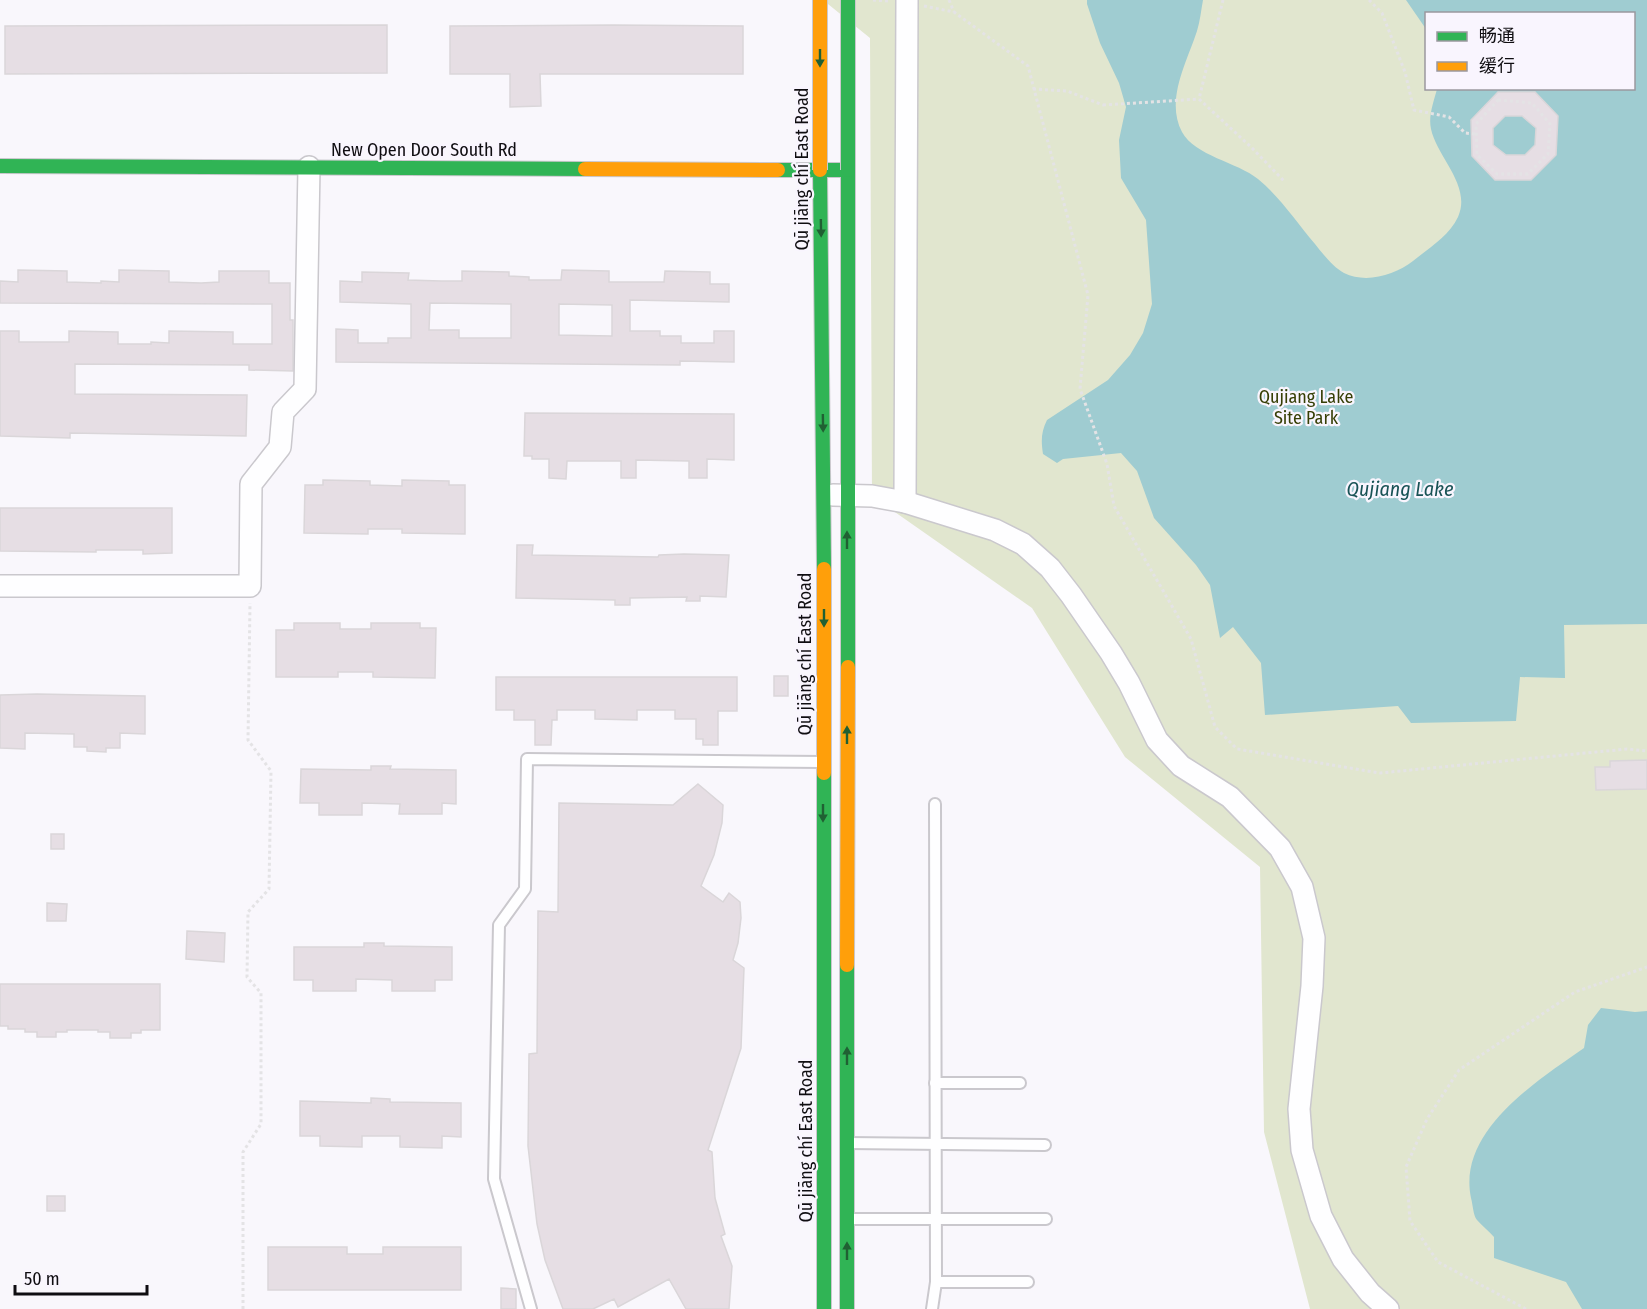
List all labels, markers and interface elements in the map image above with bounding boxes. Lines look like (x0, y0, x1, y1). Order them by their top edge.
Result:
legend (1425, 12, 1635, 90)
text: 畅通 (1479, 25, 1515, 47)
one-way arrow (815, 49, 825, 68)
text: 缓行 (1479, 55, 1515, 77)
street label: Qū jiāng chí East Road (791, 87, 813, 251)
street label: New Open Door South Rd (331, 139, 517, 161)
one-way arrow (816, 219, 825, 238)
park label: Qujiang Lake Site Park (1259, 386, 1353, 429)
one-way arrow (818, 414, 828, 433)
water label: Qujiang Lake (1347, 477, 1454, 501)
one-way arrow (842, 530, 852, 549)
street label: Qū jiāng chí East Road (794, 572, 816, 736)
one-way arrow (819, 609, 828, 628)
one-way arrow (842, 725, 852, 744)
one-way arrow (818, 804, 828, 823)
one-way arrow (842, 1046, 852, 1065)
street label: Qū jiāng chí East Road (795, 1059, 817, 1223)
one-way arrow (842, 1241, 852, 1260)
scale bar (15, 1258, 147, 1296)
text: 50 m (24, 1268, 60, 1290)

